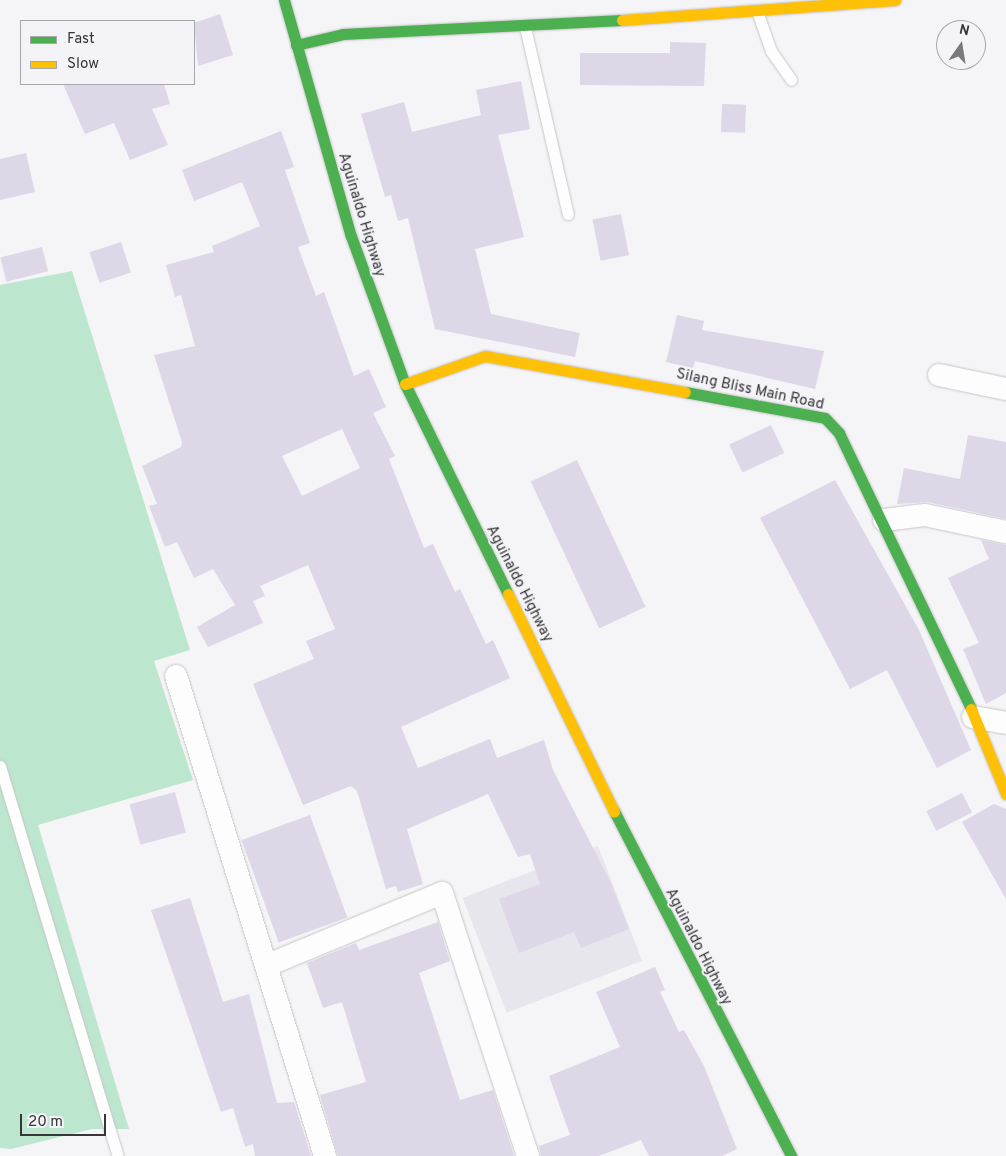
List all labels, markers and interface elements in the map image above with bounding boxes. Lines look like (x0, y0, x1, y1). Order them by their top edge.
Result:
legend (20, 20, 195, 85)
north arrow (936, 20, 986, 70)
text: N (957, 21, 971, 40)
text: Fast (67, 30, 95, 49)
text: Slow (67, 55, 99, 74)
street label: Aguinaldo Highway (334, 151, 388, 279)
street label: Silang Bliss Main Road (674, 366, 826, 414)
street label: Aguinaldo Highway (482, 523, 556, 645)
street label: Aguinaldo Highway (661, 886, 735, 1008)
scale bar (22, 1104, 109, 1136)
text: 20 m (28, 1113, 63, 1132)

